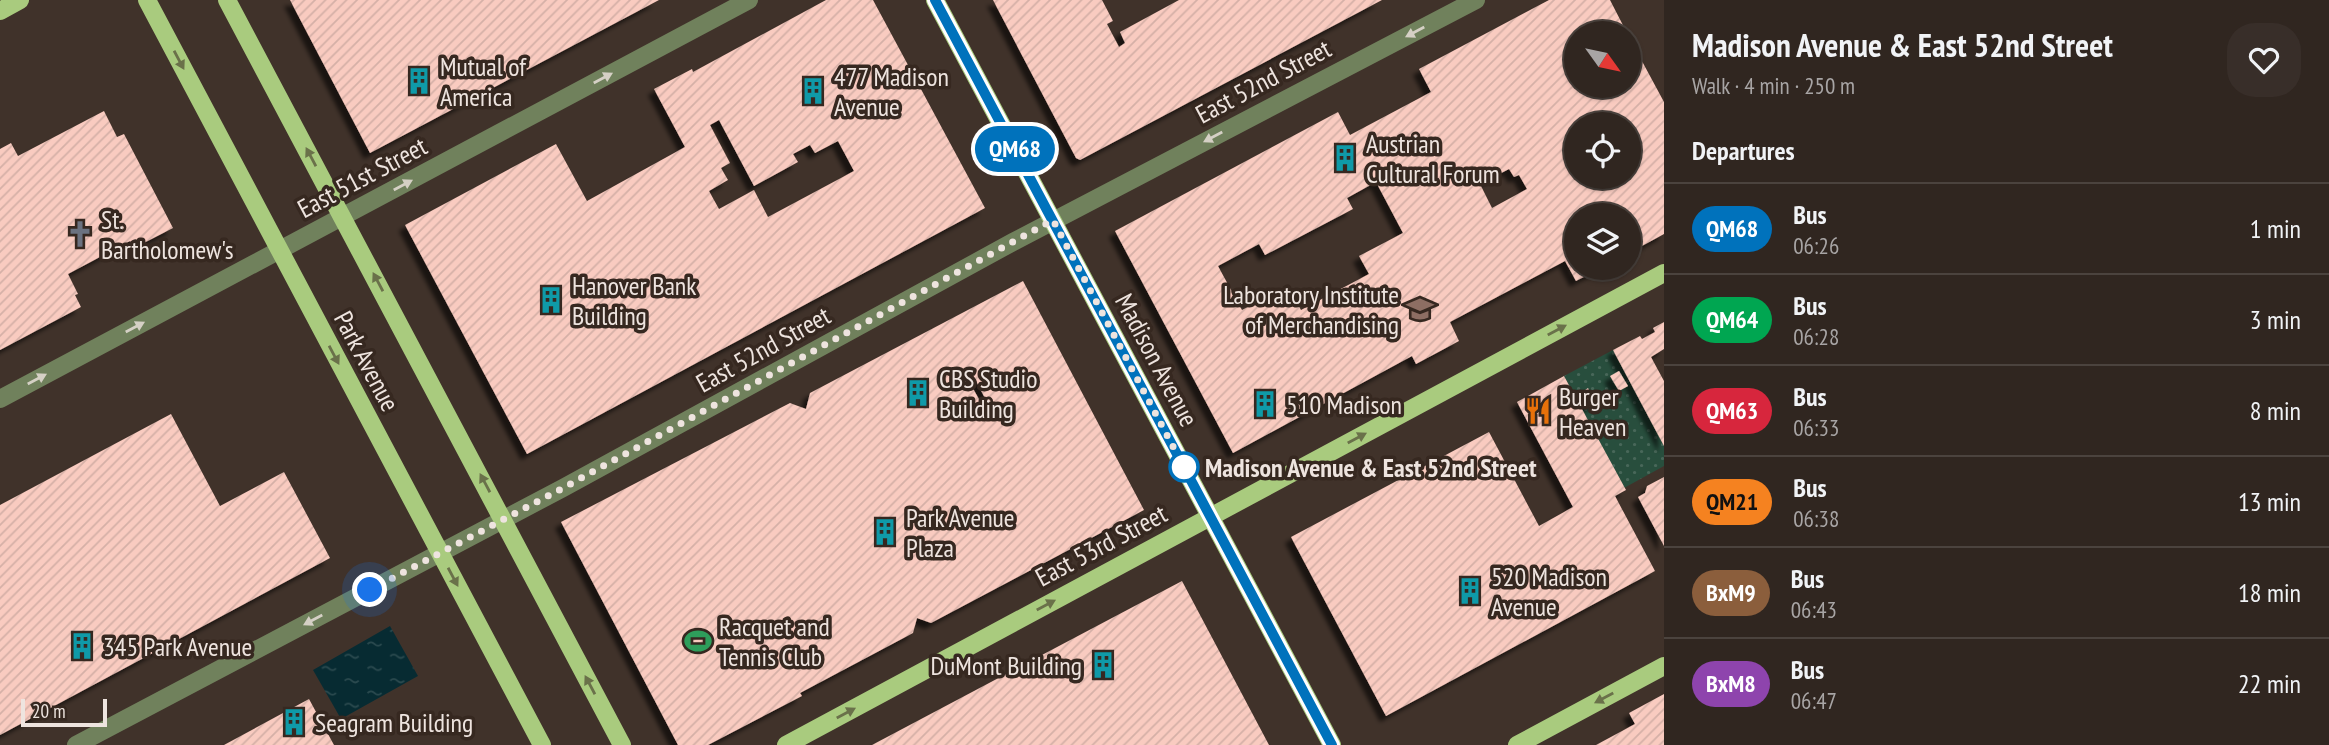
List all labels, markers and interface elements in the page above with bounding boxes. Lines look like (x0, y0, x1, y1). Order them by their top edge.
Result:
north arrow (1564, 21, 1642, 98)
map controls (1564, 21, 1641, 280)
text: Madison Avenue & East 52nd Street (1692, 23, 2113, 66)
button: heart (2227, 23, 2301, 97)
one-way arrow (1405, 26, 1425, 37)
street label: East 52nd Street (1190, 32, 1336, 130)
place label: Mutual of America (440, 50, 527, 113)
one-way arrow (172, 51, 184, 71)
place label: 477 Madison Avenue (834, 60, 949, 123)
building icon: Mutual of America (404, 66, 434, 96)
text: Walk · 4 min · 250 m (1692, 71, 1855, 100)
one-way arrow (594, 72, 613, 84)
building icon: 477 Madison Avenue (798, 76, 828, 106)
button: locate (1564, 112, 1641, 189)
line badge: QM68 (966, 126, 1064, 172)
place label: Austrian Cultural Forum (1366, 127, 1500, 190)
street label: East 51st Street (292, 129, 432, 225)
one-way arrow (1203, 130, 1223, 142)
text: QM68 (989, 133, 1041, 164)
text: Departures (1692, 134, 1795, 167)
building icon: Austrian Cultural Forum (1330, 143, 1360, 173)
one-way arrow (305, 148, 317, 167)
one-way arrow (393, 179, 413, 191)
text: Bus (1793, 198, 1827, 231)
place label: St. Bartholomew's (101, 203, 233, 266)
button: layers (1564, 203, 1641, 280)
text: 1 min (2250, 212, 2301, 245)
text: QM68 (1706, 213, 1758, 244)
church icon: St. Bartholomew's (65, 219, 95, 249)
text: 06:26 (1793, 231, 1839, 260)
place label: Hanover Bank Building (572, 269, 696, 332)
one-way arrow (372, 272, 384, 292)
place label: Laboratory Institute of Merchandising (1223, 278, 1399, 341)
building icon: Hanover Bank Building (536, 285, 566, 315)
street label: Madison Avenue (1108, 288, 1206, 432)
text: Bus (1793, 289, 1827, 322)
school or university icon: Laboratory Institute of Merchandising (1405, 294, 1435, 324)
street label: East 52nd Street (690, 299, 836, 399)
text: 3 min (2250, 303, 2301, 336)
text: QM64 (1706, 304, 1758, 335)
street label: Park Avenue (327, 305, 407, 417)
one-way arrow (125, 322, 145, 333)
text: 06:28 (1793, 322, 1839, 351)
one-way arrow (1547, 324, 1567, 336)
one-way arrow (328, 345, 340, 365)
place label: CBS Studio Building (939, 362, 1038, 425)
one-way arrow (27, 374, 47, 385)
building icon: CBS Studio Building (903, 378, 933, 408)
place label: Burger Heaven (1559, 380, 1626, 443)
text: Bus (1793, 380, 1827, 413)
place label: 510 Madison (1286, 388, 1402, 421)
building icon: 510 Madison (1250, 389, 1280, 419)
text: 8 min (2250, 394, 2301, 427)
text: QM63 (1706, 395, 1758, 426)
restaurant icon: Burger Heaven (1523, 396, 1553, 426)
text: 06:33 (1793, 413, 1839, 442)
one-way arrow (1347, 432, 1367, 444)
place label: Madison Avenue & East 52nd Street (1205, 451, 1537, 484)
marker: Madison Avenue & East 52nd Street (1169, 452, 1199, 482)
text: Bus (1793, 471, 1827, 504)
one-way arrow (479, 473, 490, 493)
text: 13 min (2238, 485, 2301, 518)
text: QM21 (1706, 486, 1758, 517)
street label: East 53rd Street (1030, 497, 1172, 593)
place label: Park Avenue Plaza (906, 501, 1015, 564)
text: 06:38 (1793, 504, 1839, 533)
building icon: Park Avenue Plaza (870, 517, 900, 547)
place label: 520 Madison Avenue (1491, 560, 1607, 623)
text: Bus (1791, 562, 1824, 595)
one-way arrow (447, 567, 459, 587)
your location (352, 572, 387, 607)
building icon: 520 Madison Avenue (1455, 576, 1485, 606)
text: 18 min (2238, 576, 2301, 609)
text: BxM9 (1706, 577, 1756, 608)
text: 06:43 (1791, 595, 1837, 624)
one-way arrow (1037, 599, 1057, 611)
place label: Racquet and Tennis Club (719, 610, 830, 673)
one-way arrow (303, 613, 323, 625)
sports icon: Racquet and Tennis Club (683, 626, 713, 656)
place label: 345 Park Avenue (103, 630, 252, 663)
building icon: 345 Park Avenue (67, 631, 97, 661)
place label: DuMont Building (930, 649, 1082, 682)
building icon: DuMont Building (1088, 650, 1118, 680)
text: Bus (1791, 653, 1824, 686)
text: 22 min (2238, 667, 2301, 700)
text: BxM8 (1706, 668, 1756, 699)
one-way arrow (585, 674, 597, 694)
text: 06:47 (1791, 686, 1837, 715)
one-way arrow (1594, 692, 1614, 704)
scale bar (21, 696, 107, 728)
text: 20 m (32, 699, 66, 723)
place label: Seagram Building (315, 706, 473, 739)
building icon: Seagram Building (279, 707, 309, 737)
one-way arrow (836, 707, 856, 718)

